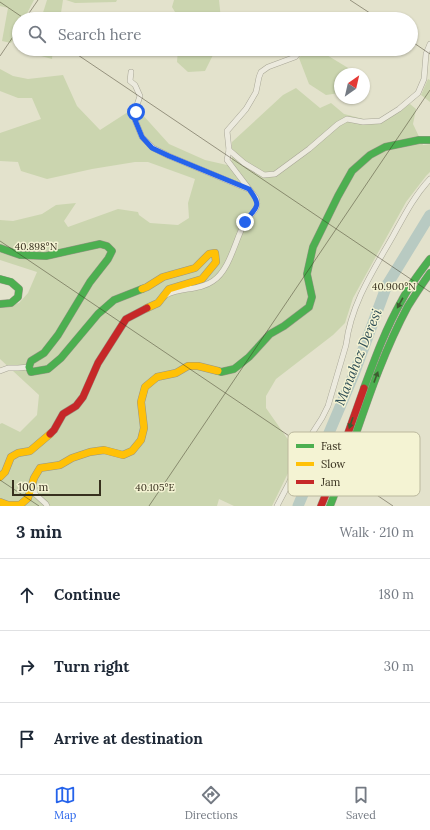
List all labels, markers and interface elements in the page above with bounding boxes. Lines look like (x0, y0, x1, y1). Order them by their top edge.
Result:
search box (12, 12, 418, 56)
icon: search (26, 23, 48, 45)
text: Search here (58, 25, 141, 44)
north arrow (334, 68, 370, 104)
route start (127, 103, 145, 121)
route end (236, 213, 254, 231)
text: 40.898°N (15, 240, 58, 253)
text: 40.900°N (372, 280, 416, 293)
one-way arrow (397, 297, 404, 309)
water label: Manahoz Deresi (330, 306, 386, 408)
one-way arrow (374, 371, 380, 383)
one-way arrow (348, 418, 354, 430)
legend (288, 432, 420, 496)
text: Fast (321, 439, 342, 453)
text: Slow (321, 457, 346, 471)
text: Jam (320, 475, 341, 489)
scale bar (12, 478, 101, 497)
text: 100 m (18, 480, 48, 494)
text: 40.105°E (135, 481, 175, 494)
text: 3 min (16, 521, 62, 543)
text: Walk · 210 m (339, 524, 414, 541)
icon: ahead (16, 584, 38, 606)
text: Continue (54, 585, 120, 604)
text: 180 m (379, 586, 414, 603)
icon: right (16, 656, 38, 678)
text: Turn right (54, 657, 130, 676)
text: 30 m (384, 658, 414, 675)
icon: arrive (16, 728, 38, 750)
text: Arrive at destination (54, 729, 203, 748)
tab: Map (54, 784, 76, 822)
tab: Directions (185, 784, 238, 822)
tab: Saved (346, 784, 376, 822)

